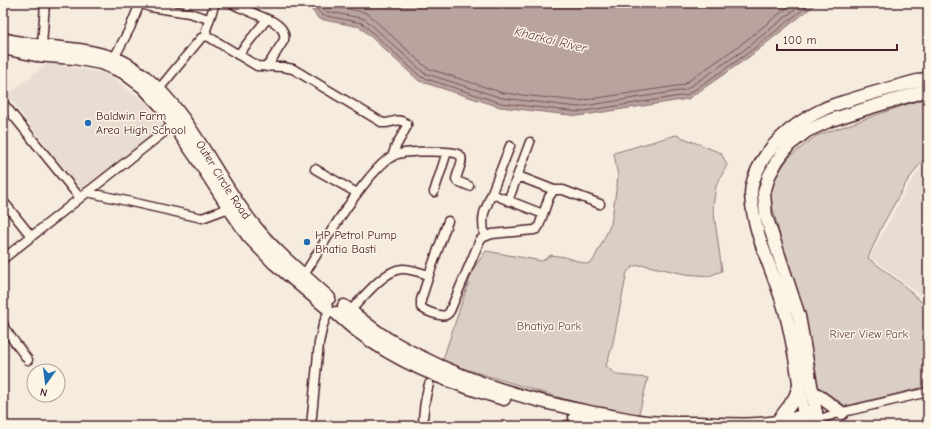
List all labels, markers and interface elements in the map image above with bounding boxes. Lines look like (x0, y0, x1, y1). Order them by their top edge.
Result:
water label: Kharkai River (513, 23, 589, 56)
scale bar (777, 26, 897, 52)
text: 100 m (783, 33, 816, 47)
place label: Baldwin Farm Area High School (96, 109, 186, 137)
marker: Baldwin Farm Area High School (83, 118, 93, 128)
street label: Outer Circle Road (193, 138, 254, 222)
place label: HP Petrol Pump Bhatia Basti (315, 228, 397, 256)
marker: HP Petrol Pump Bhatia Basti (302, 237, 312, 247)
park label: Bhatiya Park (517, 319, 581, 333)
park label: River View Park (830, 327, 909, 341)
north arrow (26, 363, 66, 403)
text: N (39, 385, 49, 399)

